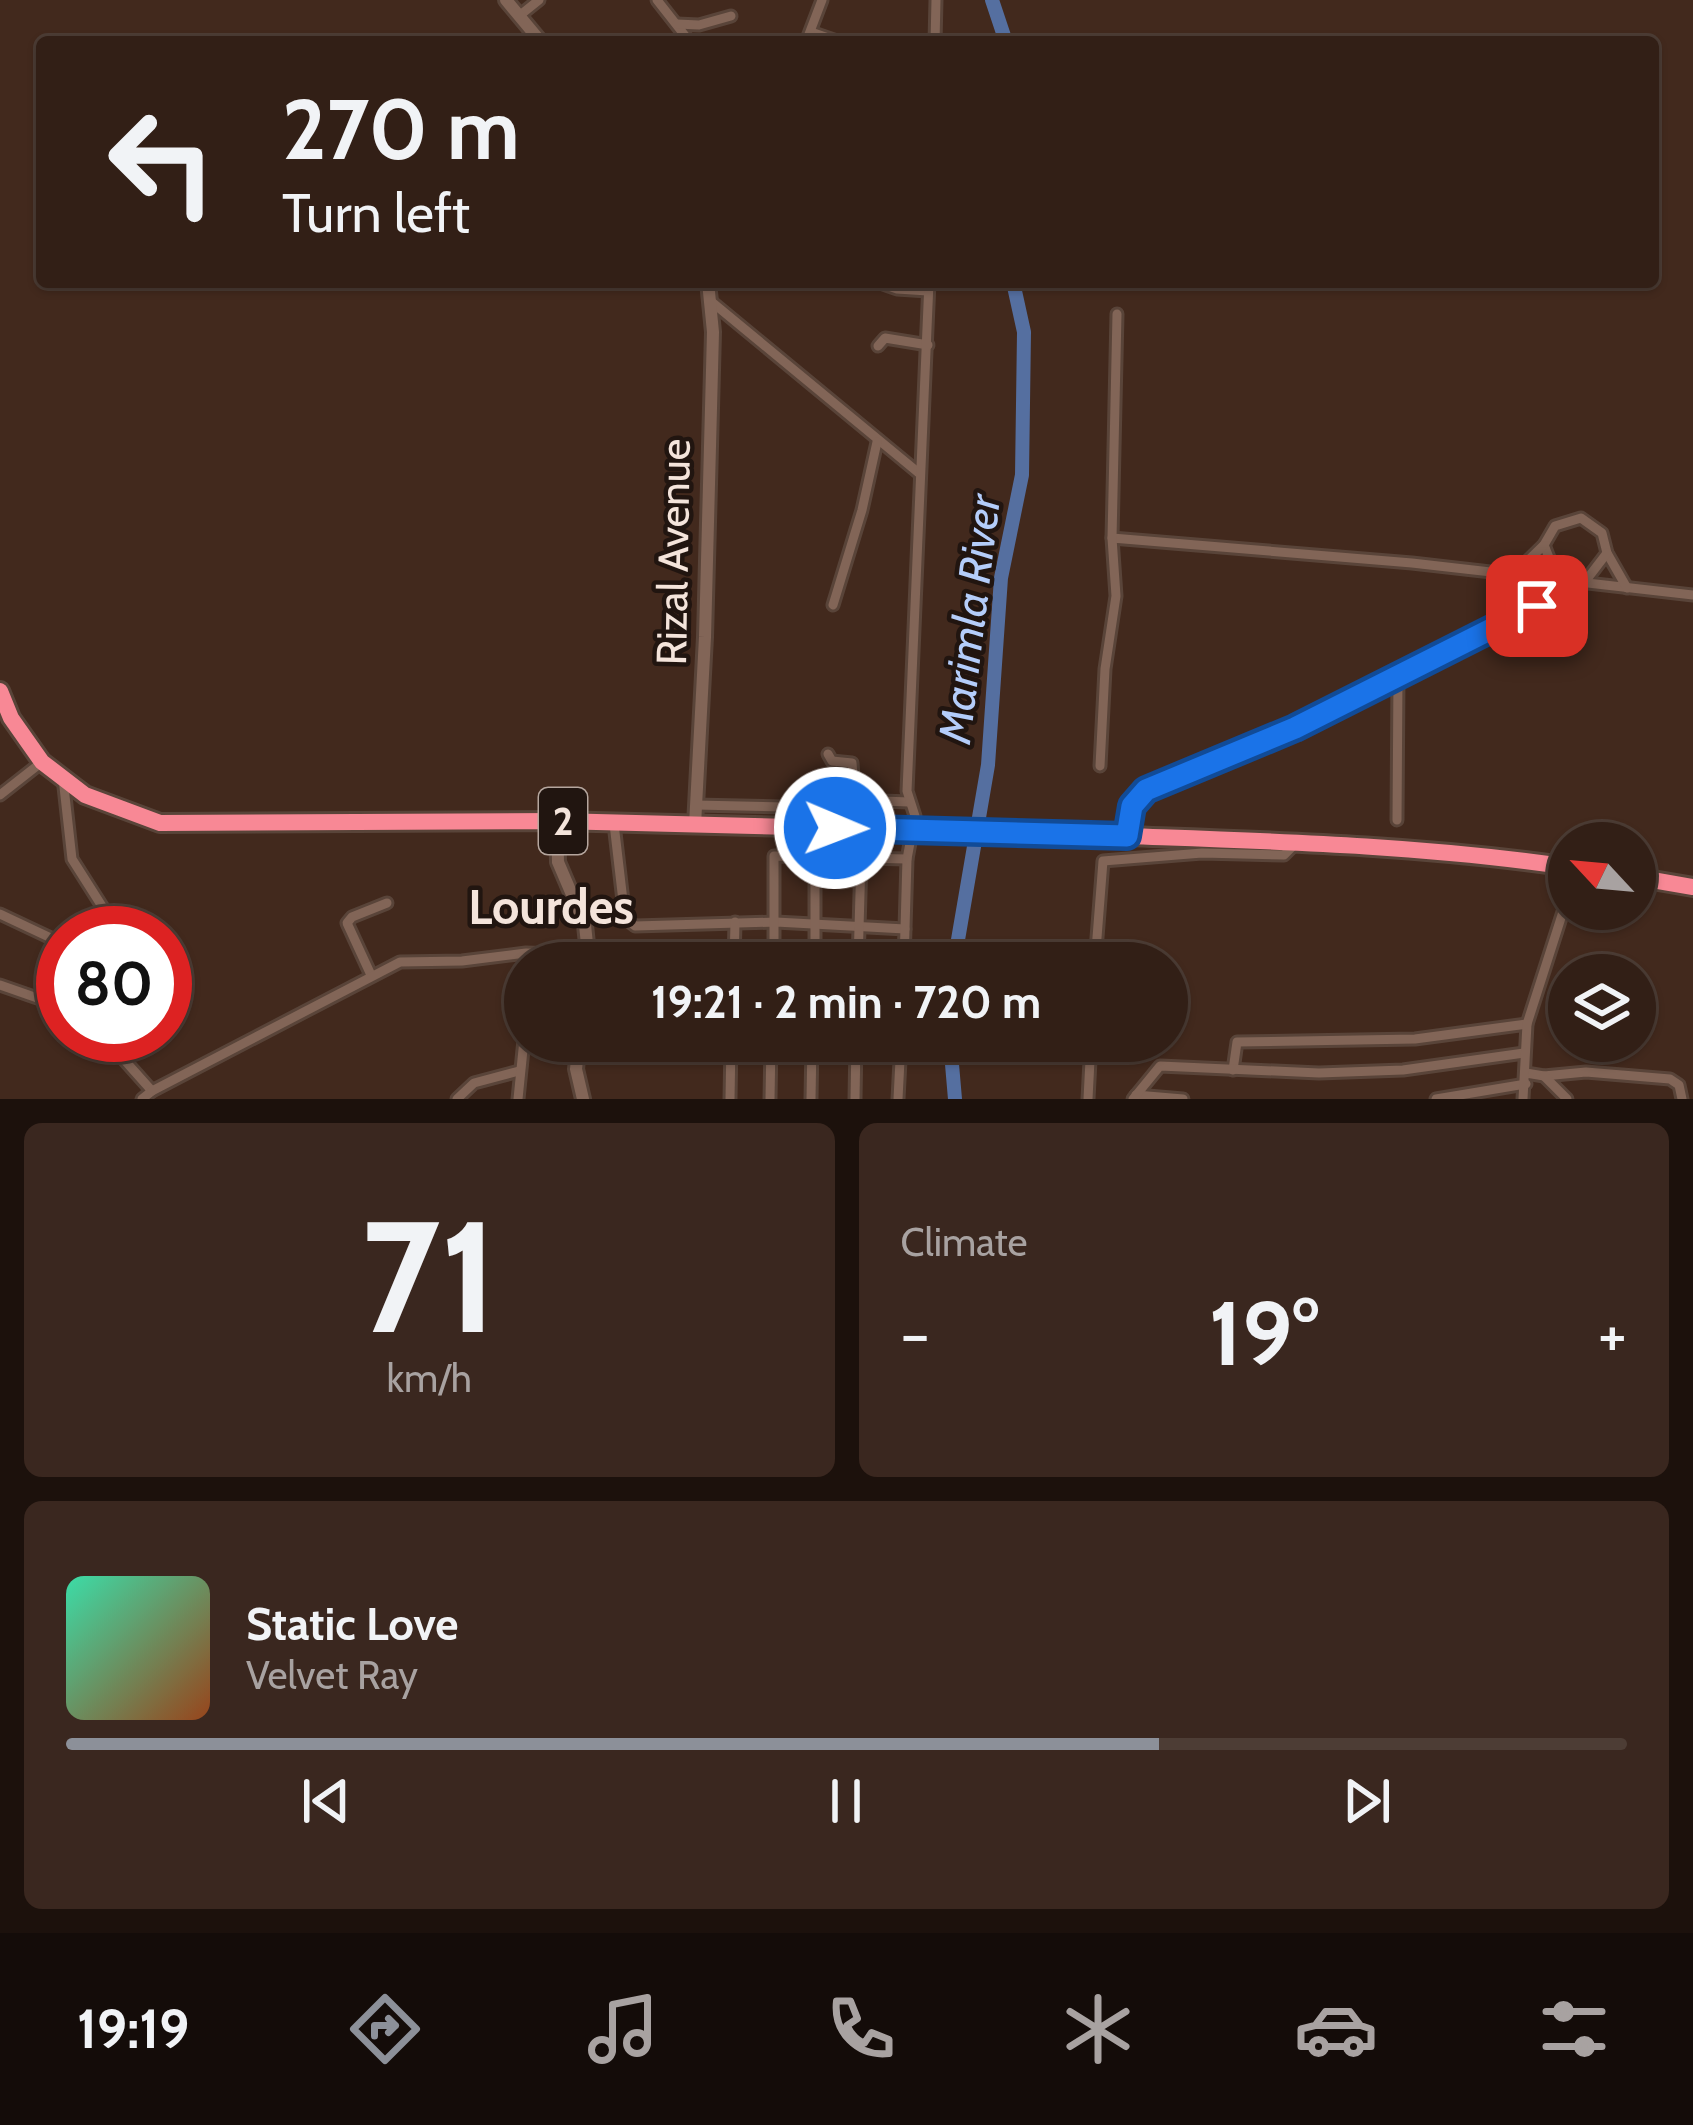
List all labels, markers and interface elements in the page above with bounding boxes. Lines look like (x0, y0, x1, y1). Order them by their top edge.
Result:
text: 270 m (282, 78, 520, 180)
icon: left (84, 84, 240, 240)
text: Turn left (282, 180, 470, 246)
street label: Rizal Avenue (645, 438, 701, 666)
water label: Marimla River (927, 489, 1011, 747)
pin (1486, 555, 1588, 657)
icon: arrive (1504, 573, 1570, 639)
position arrow (772, 765, 898, 891)
road number: 2 (539, 788, 587, 854)
north arrow (1548, 822, 1656, 930)
map controls (1548, 822, 1656, 1062)
district label: Lourdes (468, 878, 634, 936)
speed limit sign: 80 (36, 906, 192, 1062)
button: layers (1548, 954, 1656, 1062)
text: 19:21 · 2 min · 720 m (651, 975, 1041, 1029)
text: 71 (361, 1181, 498, 1371)
text: Climate (901, 1218, 1027, 1266)
text: 19° (1209, 1278, 1319, 1388)
text: − (901, 1293, 930, 1374)
text: + (1598, 1293, 1627, 1374)
text: km/h (387, 1354, 472, 1402)
text: Static Love (246, 1597, 459, 1651)
text: Velvet Ray (246, 1651, 418, 1699)
icon: previous (293, 1768, 359, 1834)
icon: pause (813, 1768, 879, 1834)
icon: next (1334, 1768, 1400, 1834)
icon: directions (343, 1987, 427, 2071)
icon: music (581, 1987, 665, 2071)
icon: phone (819, 1987, 903, 2071)
icon: climate (1056, 1987, 1140, 2071)
icon: car (1294, 1987, 1378, 2071)
icon: filters (1532, 1987, 1616, 2071)
text: 19:19 (77, 1996, 189, 2062)

